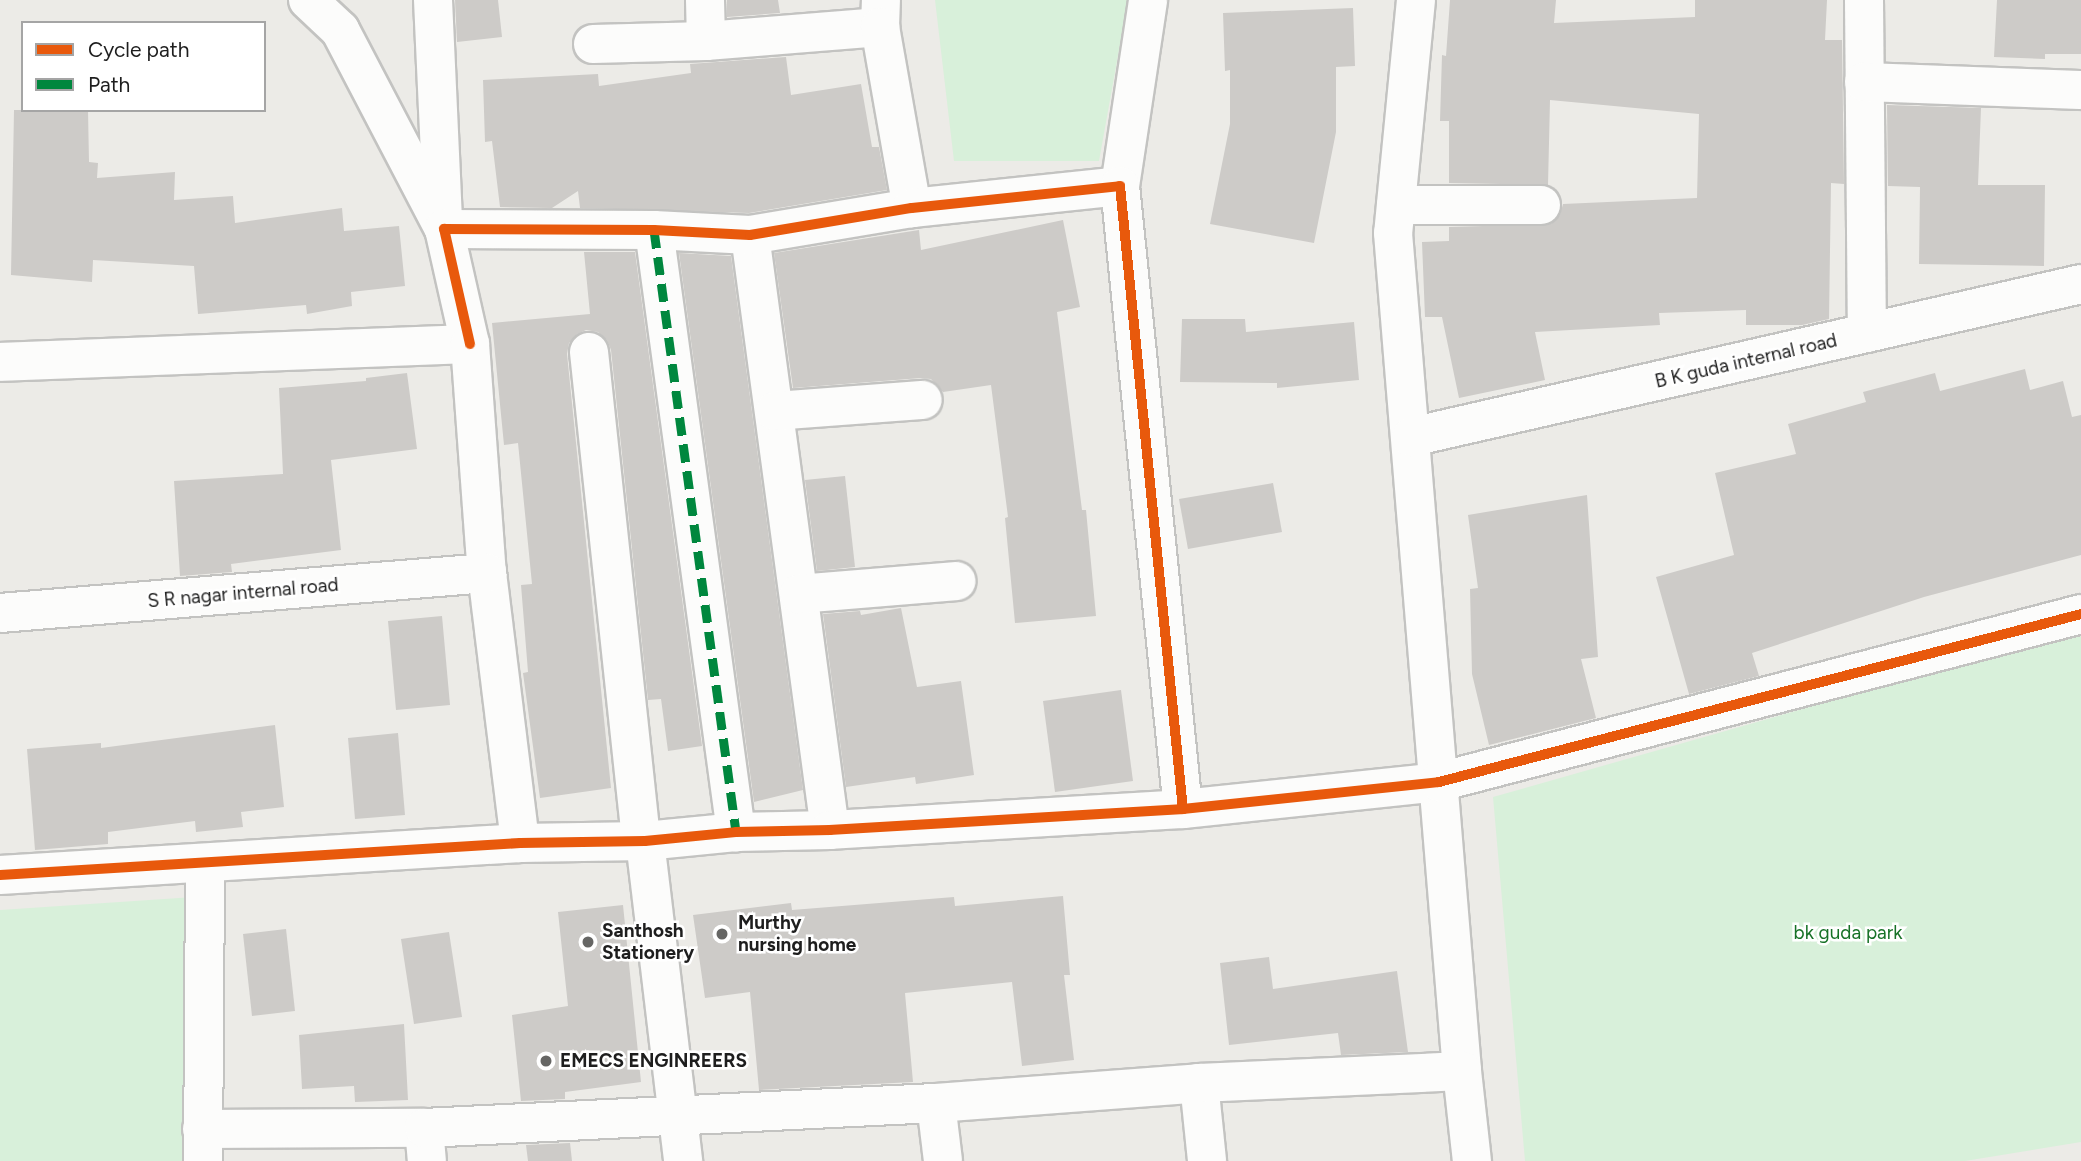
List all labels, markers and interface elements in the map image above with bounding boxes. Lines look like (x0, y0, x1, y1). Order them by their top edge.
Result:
legend (21, 21, 266, 112)
text: Cycle path (88, 37, 189, 62)
text: Path (88, 72, 130, 97)
street label: B K guda internal road (1653, 329, 1839, 393)
street label: S R nagar internal road (147, 573, 339, 613)
place label: Murthy nursing home (738, 912, 856, 956)
place label: Santhosh Stationery (602, 920, 694, 964)
park label: bk guda park (1794, 922, 1902, 944)
marker: Murthy nursing home (712, 924, 732, 944)
marker: Santhosh Stationery (580, 934, 596, 950)
place label: EMECS ENGINREERS (560, 1050, 747, 1072)
marker: EMECS ENGINREERS (538, 1053, 554, 1069)

